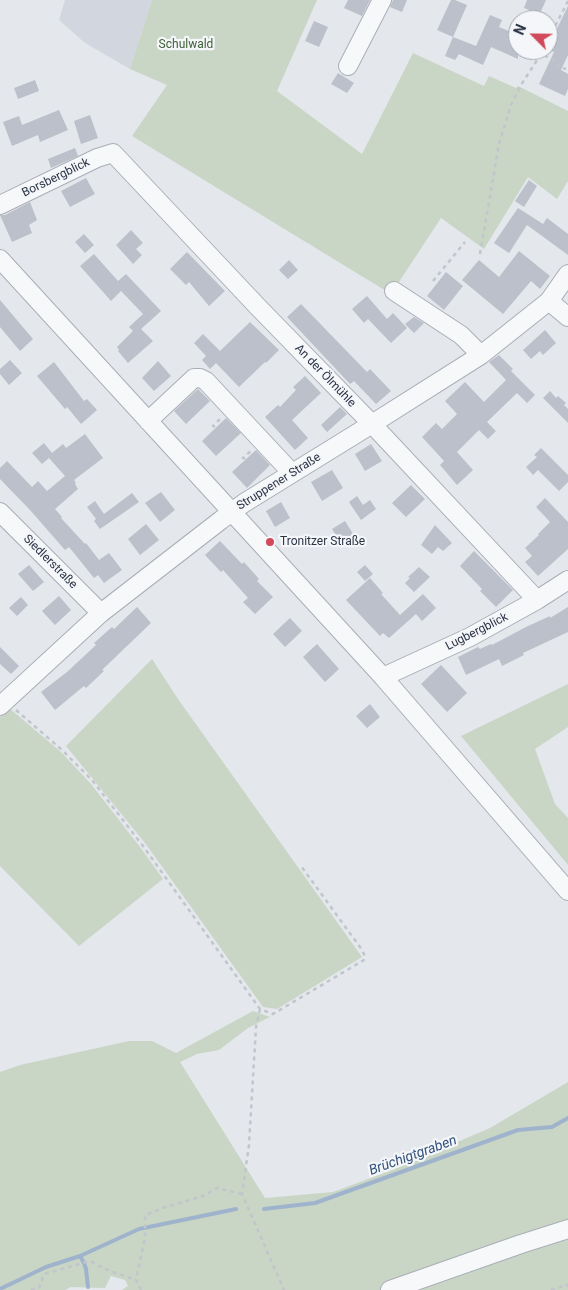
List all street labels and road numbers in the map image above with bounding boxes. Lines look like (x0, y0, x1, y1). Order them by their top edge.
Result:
street label: Borsbergblick (20, 155, 92, 201)
street label: An der Ölmühle (291, 342, 359, 410)
street label: Struppener Straße (234, 450, 324, 514)
street label: Siedlerstraße (20, 532, 80, 592)
street label: Lugbergblick (443, 610, 511, 654)

